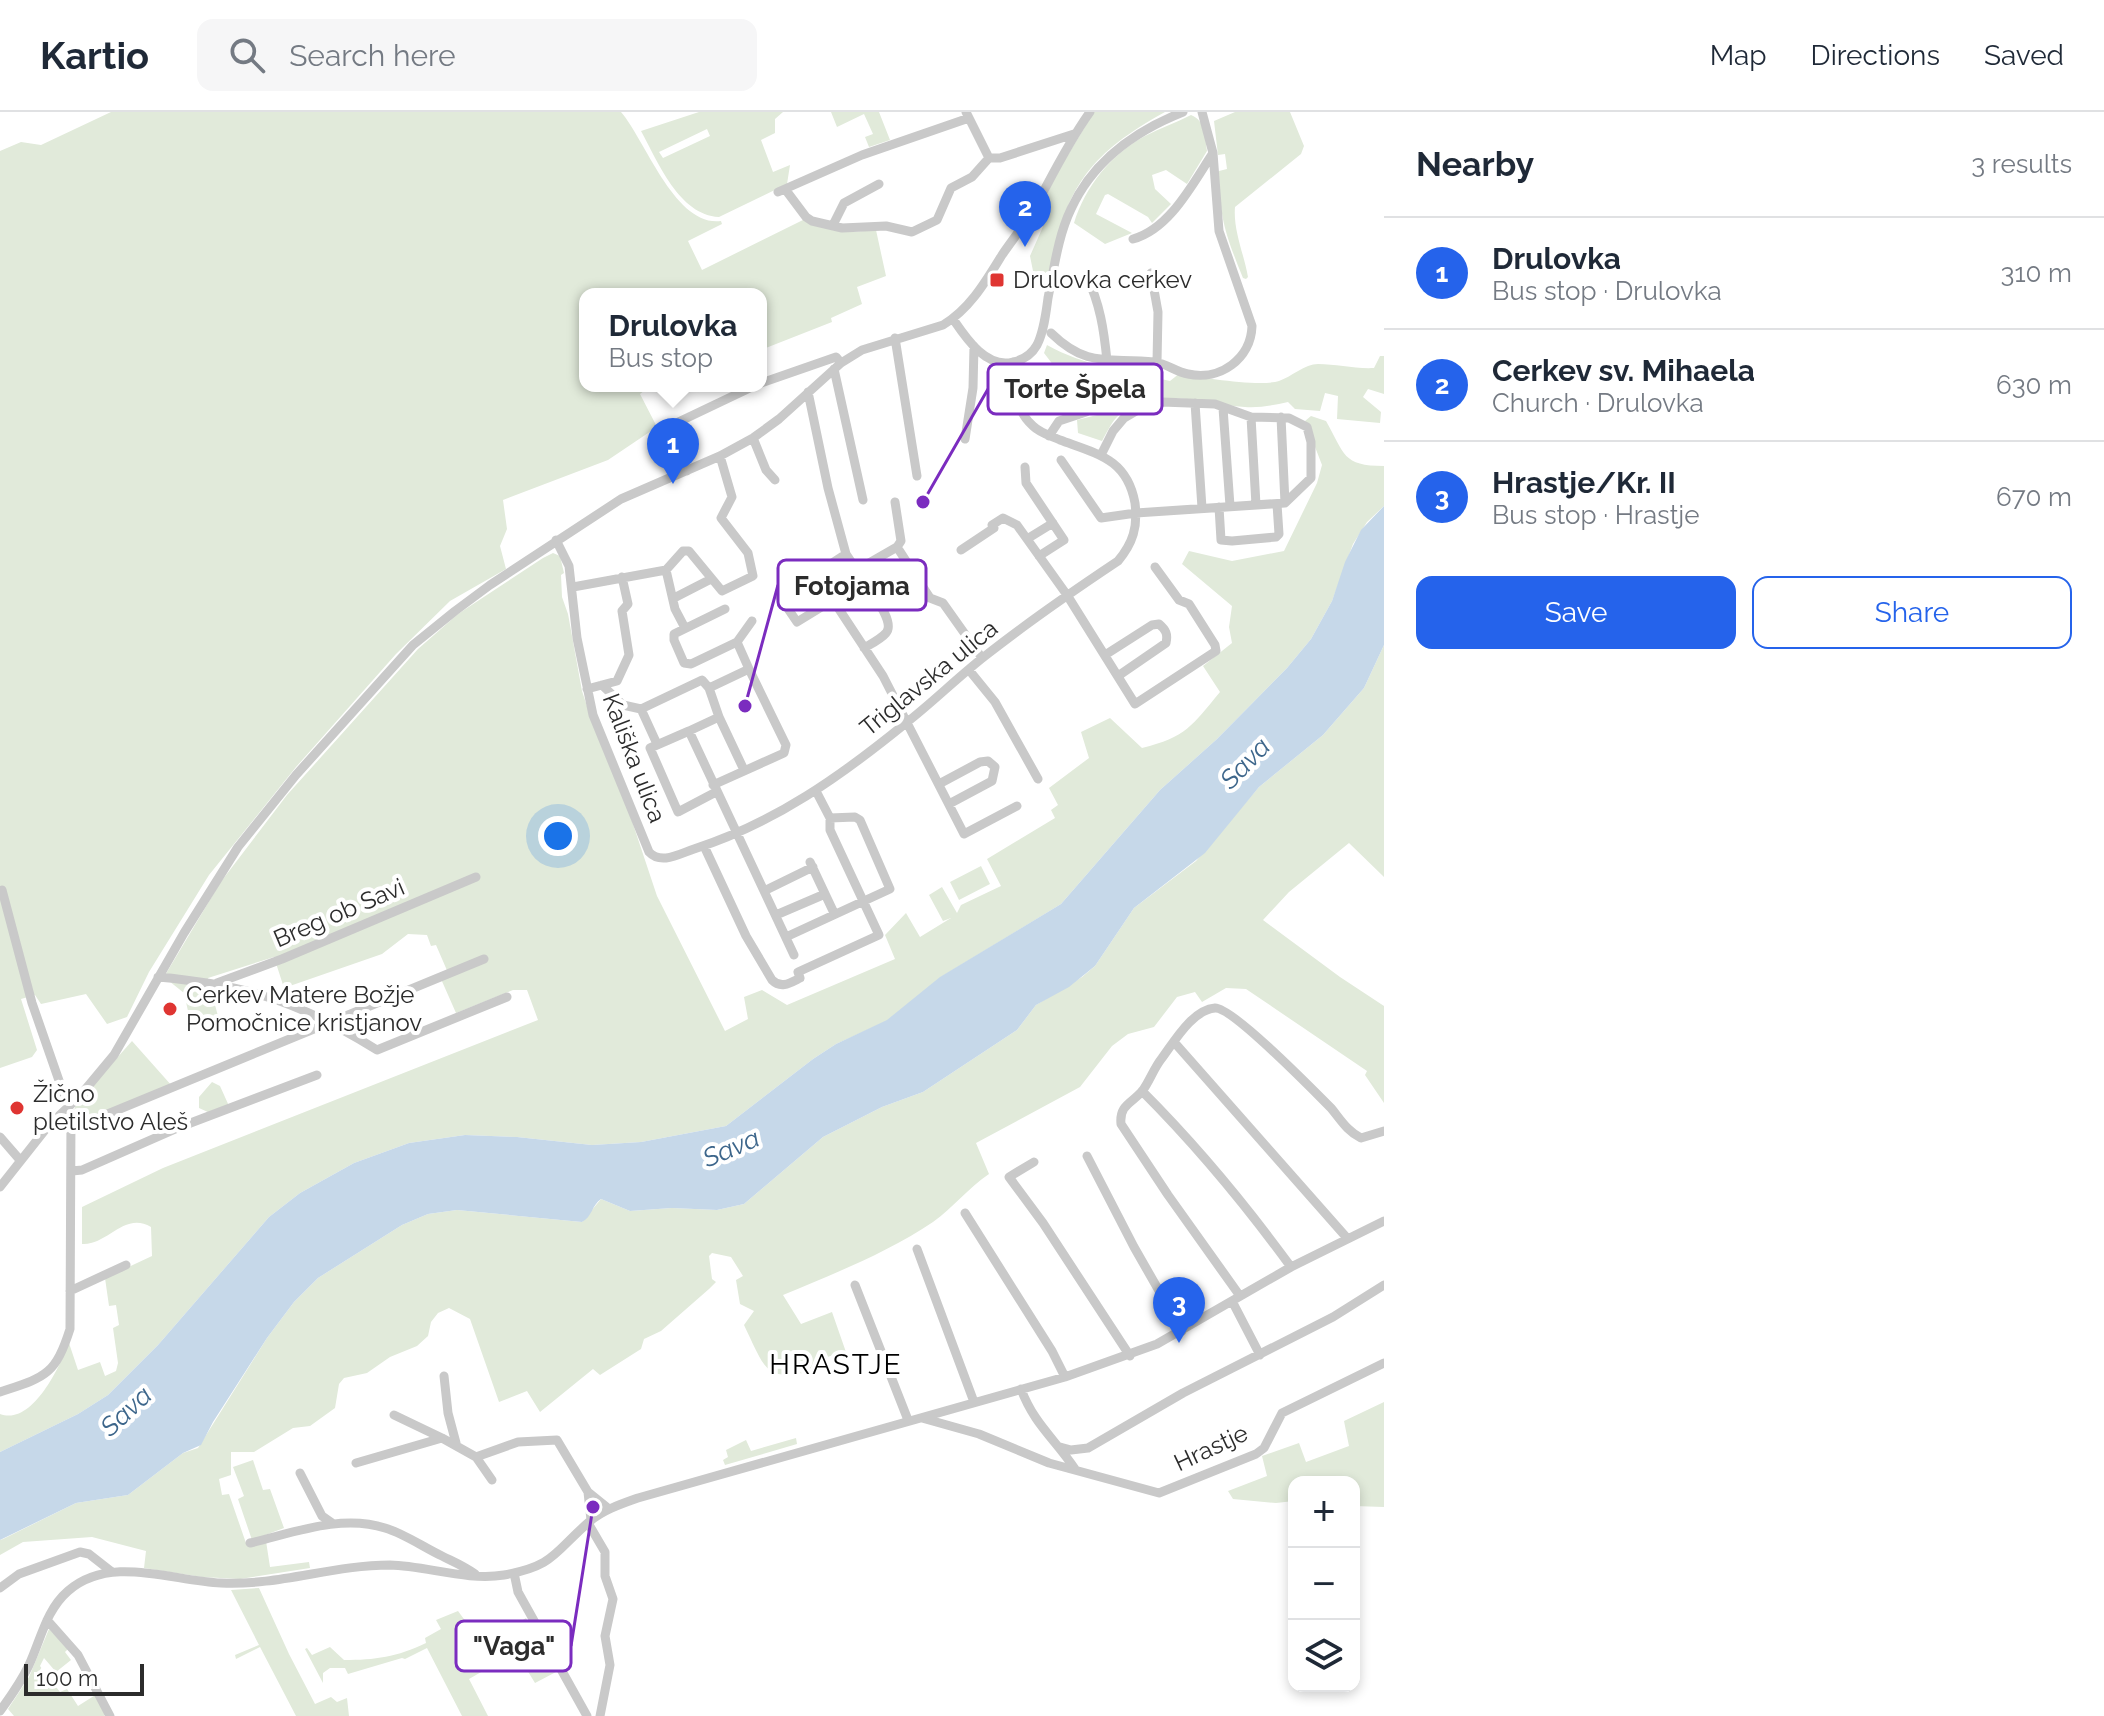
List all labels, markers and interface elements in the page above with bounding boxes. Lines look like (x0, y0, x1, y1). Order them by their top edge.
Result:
search box (197, 19, 757, 91)
text: Kartio (40, 33, 149, 78)
icon: search (225, 33, 269, 77)
text: Search here (289, 38, 456, 73)
text: Map (1710, 39, 1767, 72)
text: Directions (1811, 39, 1940, 72)
text: Saved (1984, 39, 2064, 72)
text: Nearby (1416, 144, 1534, 184)
text: 3 results (1971, 149, 2072, 179)
pin: 2 (999, 181, 1051, 247)
text: Drulovka (1492, 241, 1621, 276)
text: 1 (1436, 258, 1448, 288)
text: 310 m (2001, 258, 2072, 288)
place label: Drulovka cerkev (1013, 265, 1192, 294)
marker: Drulovka cerkev (988, 271, 1006, 289)
text: Bus stop · Drulovka (1492, 276, 1722, 306)
popup (579, 288, 767, 392)
text: Drulovka (608, 308, 738, 343)
text: Bus stop (608, 343, 713, 373)
text: Cerkev sv. Mihaela (1492, 353, 1755, 388)
callout: Torte Špela (988, 364, 1162, 414)
text: 2 (1435, 370, 1449, 400)
text: 630 m (1996, 370, 2072, 400)
text: Torte Špela (1004, 373, 1146, 404)
text: Church · Drulovka (1492, 388, 1704, 418)
pin: 1 (647, 418, 699, 484)
text: Hrastje/Kr. II (1492, 465, 1676, 500)
text: 3 (1435, 482, 1449, 512)
text: 670 m (1996, 482, 2072, 512)
text: Bus stop · Hrastje (1492, 500, 1700, 530)
callout: Fotojama (778, 560, 926, 610)
text: Fotojama (794, 571, 910, 601)
button: Save (1416, 576, 1736, 649)
button: Share (1752, 576, 2072, 649)
street label: Triglavska ulica (854, 613, 1003, 742)
street label: Kališka ulica (597, 689, 672, 827)
water label: Sava (1213, 731, 1276, 795)
your location (538, 816, 578, 856)
street label: Breg ob Savi (269, 872, 409, 953)
place label: Cerkev Matere Božje Pomočnice kristjanov (186, 980, 422, 1037)
marker: Cerkev Matere Božje Pomočnice kristjanov (161, 1000, 179, 1018)
place label: Žično pletilstvo Aleš (33, 1079, 188, 1136)
marker: Žično pletilstvo Aleš (8, 1099, 26, 1117)
water label: Sava (697, 1123, 764, 1174)
pin: 3 (1153, 1277, 1205, 1343)
district label: HRASTJE (769, 1348, 903, 1381)
water label: Sava (94, 1380, 158, 1443)
street label: Hrastje (1169, 1418, 1252, 1477)
map controls (1288, 1476, 1360, 1692)
button: + (1288, 1476, 1360, 1548)
button: − (1288, 1548, 1360, 1620)
button: layers (1288, 1620, 1360, 1692)
callout: "Vaga" (456, 1621, 571, 1671)
text: "Vaga" (473, 1631, 555, 1661)
scale bar (24, 1660, 144, 1696)
text: 100 m (36, 1665, 98, 1691)

